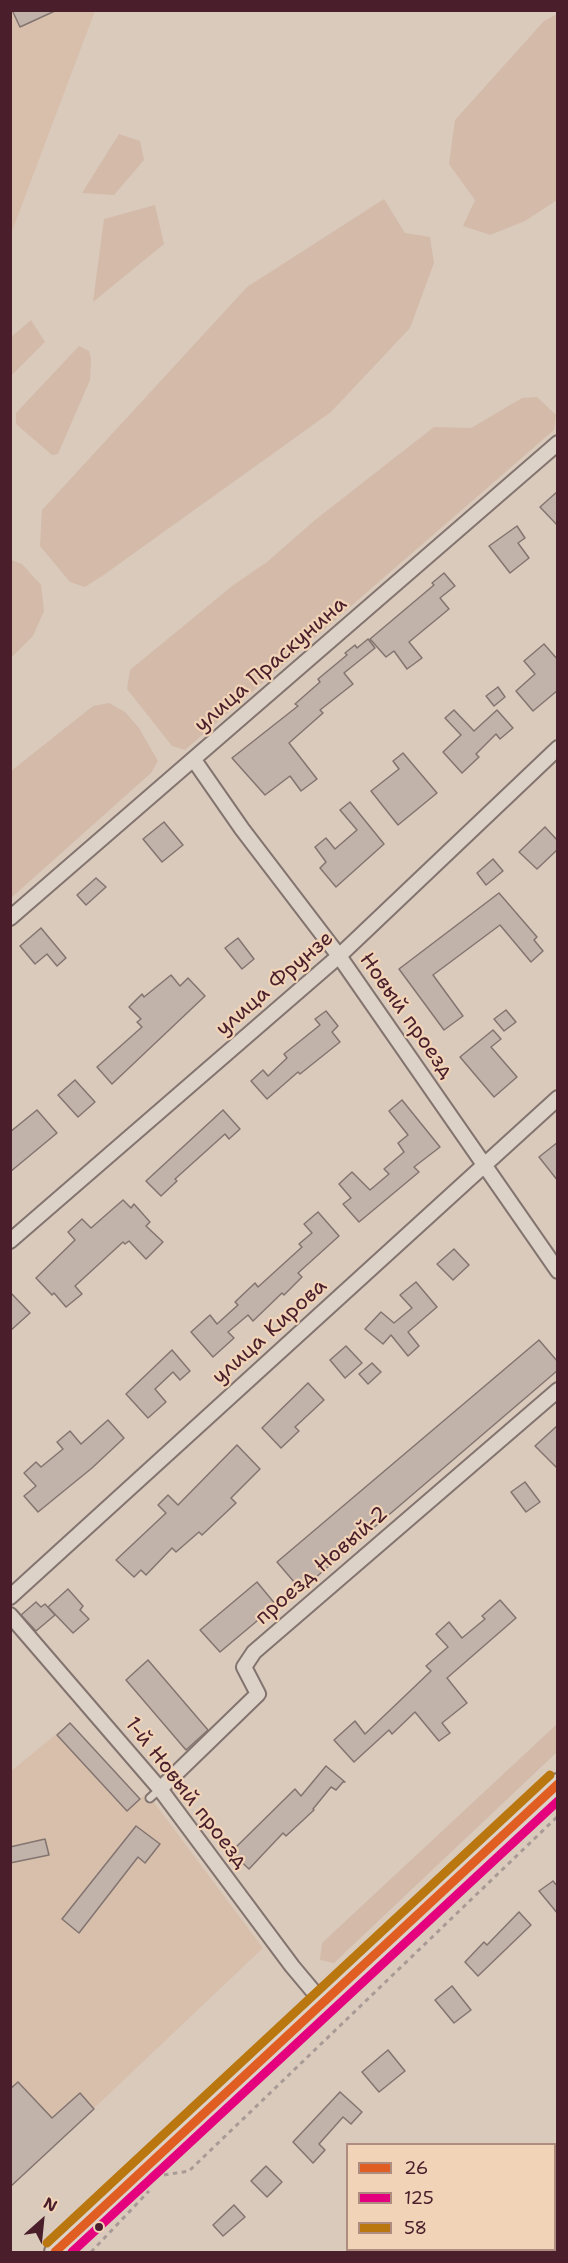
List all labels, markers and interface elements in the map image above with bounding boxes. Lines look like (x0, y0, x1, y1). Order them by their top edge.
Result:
street label: улица Праскунина (190, 592, 352, 738)
street label: улица Фрунзе (211, 926, 339, 1042)
street label: Новый проезд (353, 948, 459, 1084)
street label: улица Кирова (207, 1274, 333, 1390)
street label: проезд Новый-2 (250, 1501, 394, 1631)
street label: 1-й Новый проезд (119, 1712, 253, 1874)
legend (346, 2143, 556, 2251)
text: 26 (404, 2156, 428, 2180)
text: 125 (404, 2186, 434, 2210)
north arrow (12, 2191, 72, 2251)
text: N (40, 2192, 61, 2217)
text: 58 (404, 2216, 427, 2240)
unlabelled marker (93, 2221, 105, 2233)

